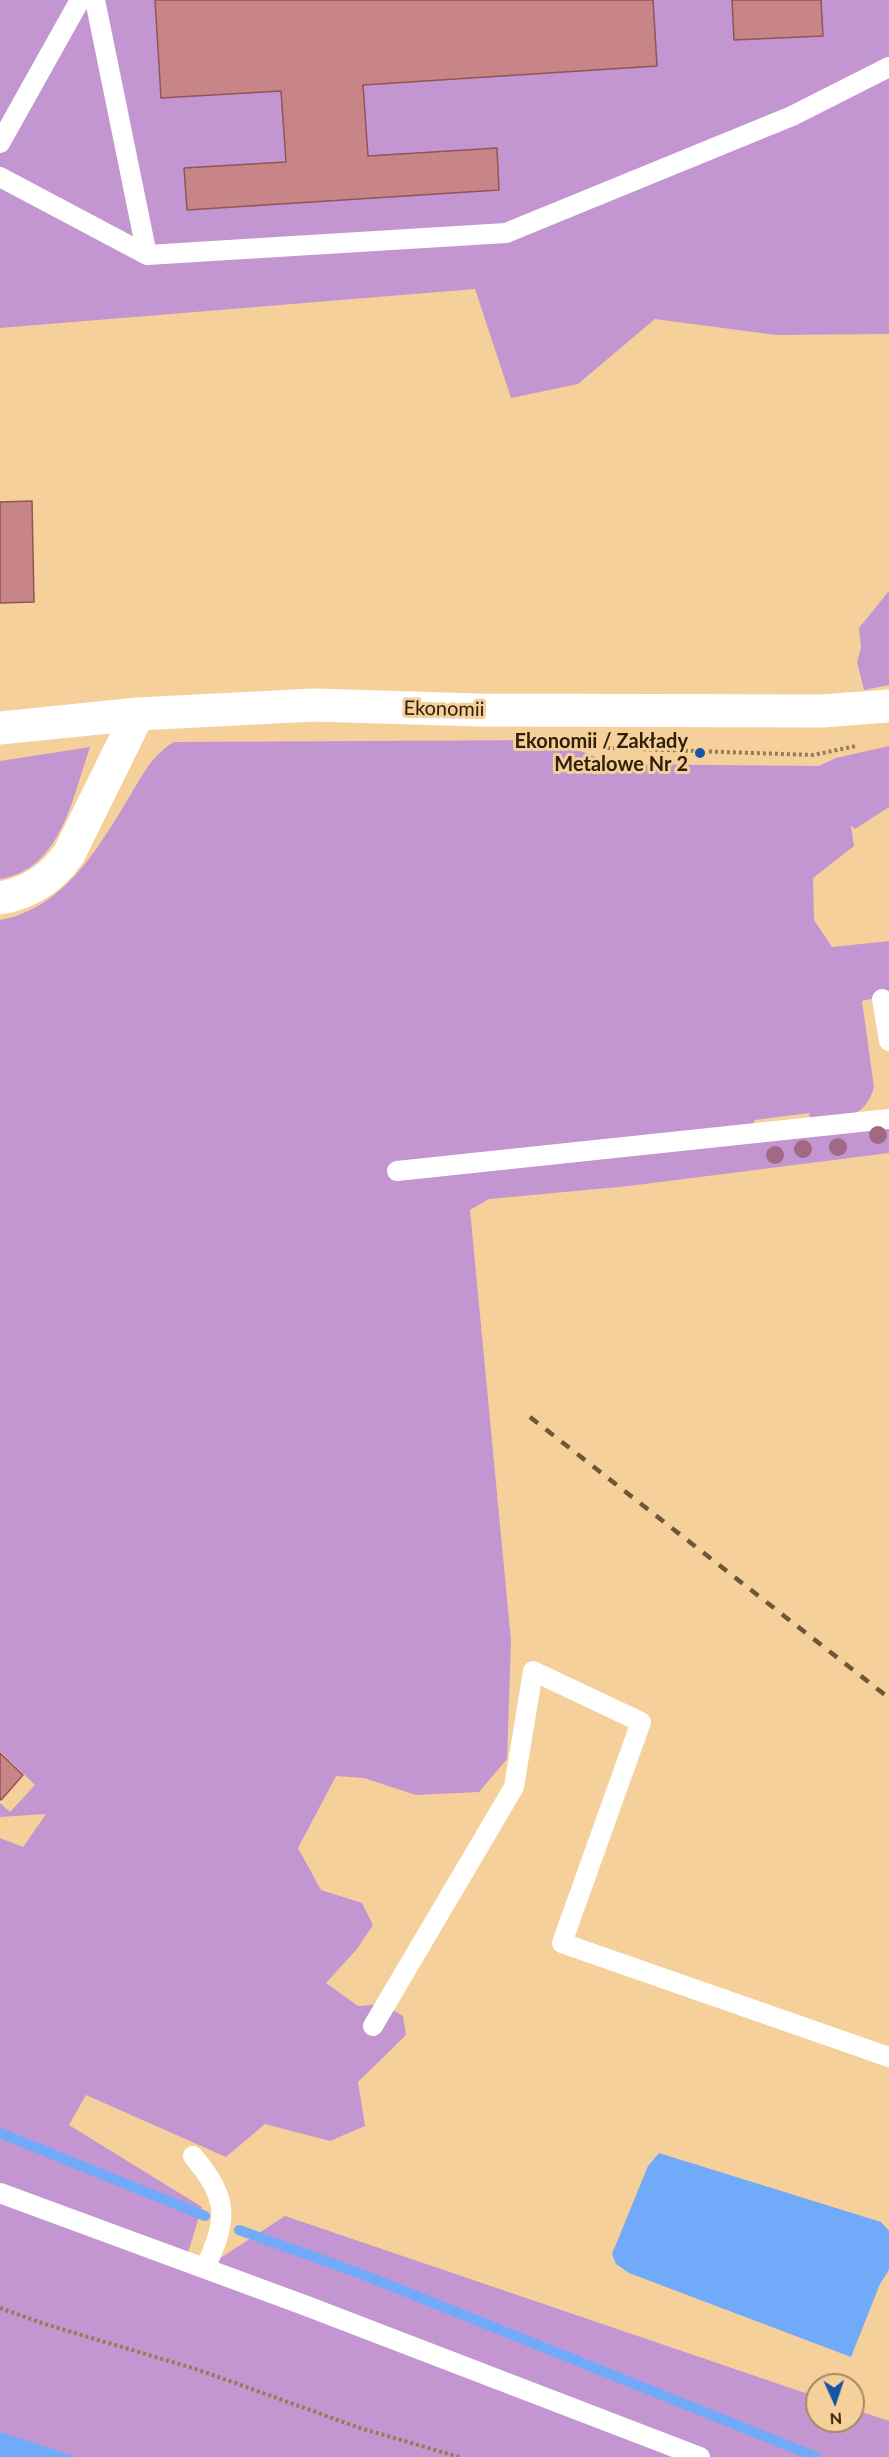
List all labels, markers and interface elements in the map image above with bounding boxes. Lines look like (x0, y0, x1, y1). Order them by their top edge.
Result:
street label: Ekonomii (403, 696, 485, 722)
place label: Ekonomii / Zakłady Metalowe Nr 2 (515, 730, 688, 777)
marker: Ekonomii / Zakłady Metalowe Nr 2 (693, 746, 707, 760)
north arrow (805, 2373, 865, 2433)
text: N (829, 2410, 843, 2429)

